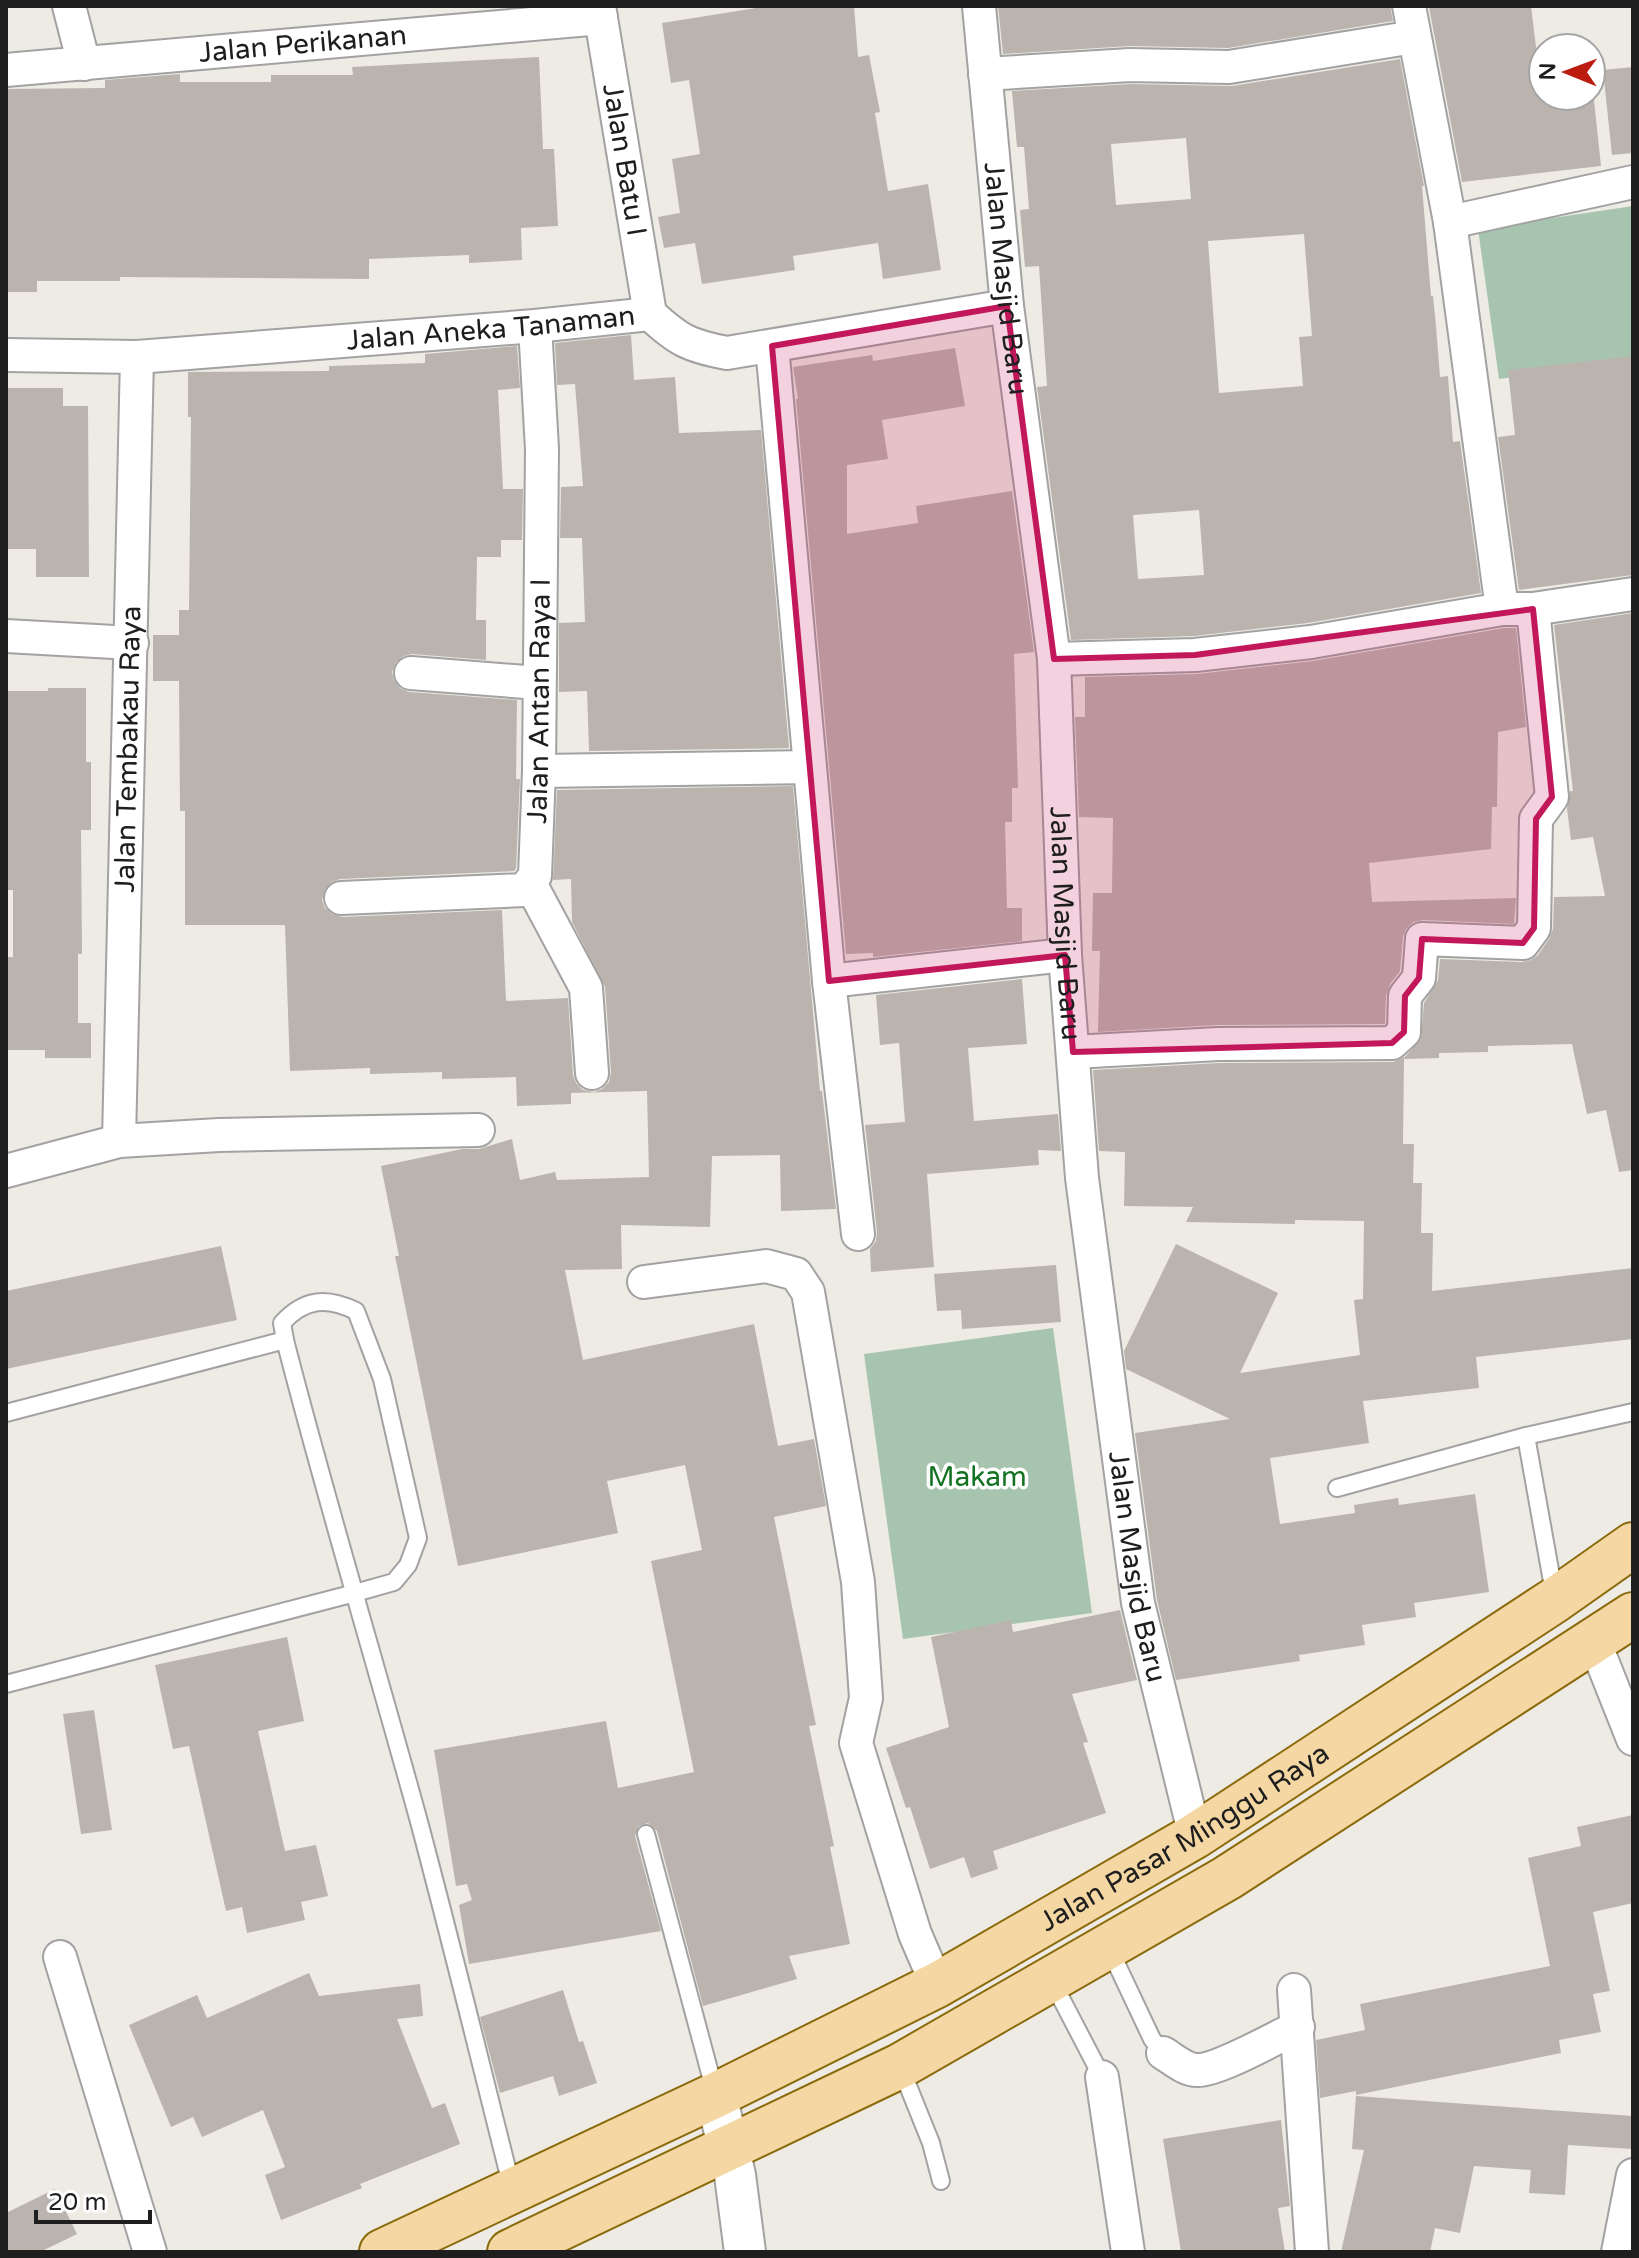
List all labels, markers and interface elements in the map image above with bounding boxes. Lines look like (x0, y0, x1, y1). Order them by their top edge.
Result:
street label: Jalan Perikanan (198, 18, 408, 70)
north arrow (1527, 32, 1607, 112)
text: N (1535, 63, 1561, 81)
street label: Jalan Batu I (595, 81, 654, 239)
street label: Jalan Masjid Baru (977, 161, 1036, 397)
street label: Jalan Aneka Tanaman (345, 299, 637, 358)
street label: Jalan Antan Raya I (520, 578, 558, 824)
street label: Jalan Tembakau Raya (108, 605, 148, 893)
street label: Jalan Masjid Baru (1042, 806, 1088, 1042)
street label: Jalan Masjid Baru (1101, 1449, 1174, 1686)
park label: Makam (927, 1460, 1027, 1494)
street label: Jalan Pasar Minggu Raya (1034, 1736, 1336, 1939)
scale bar (36, 2174, 150, 2224)
text: 20 m (48, 2188, 106, 2217)

